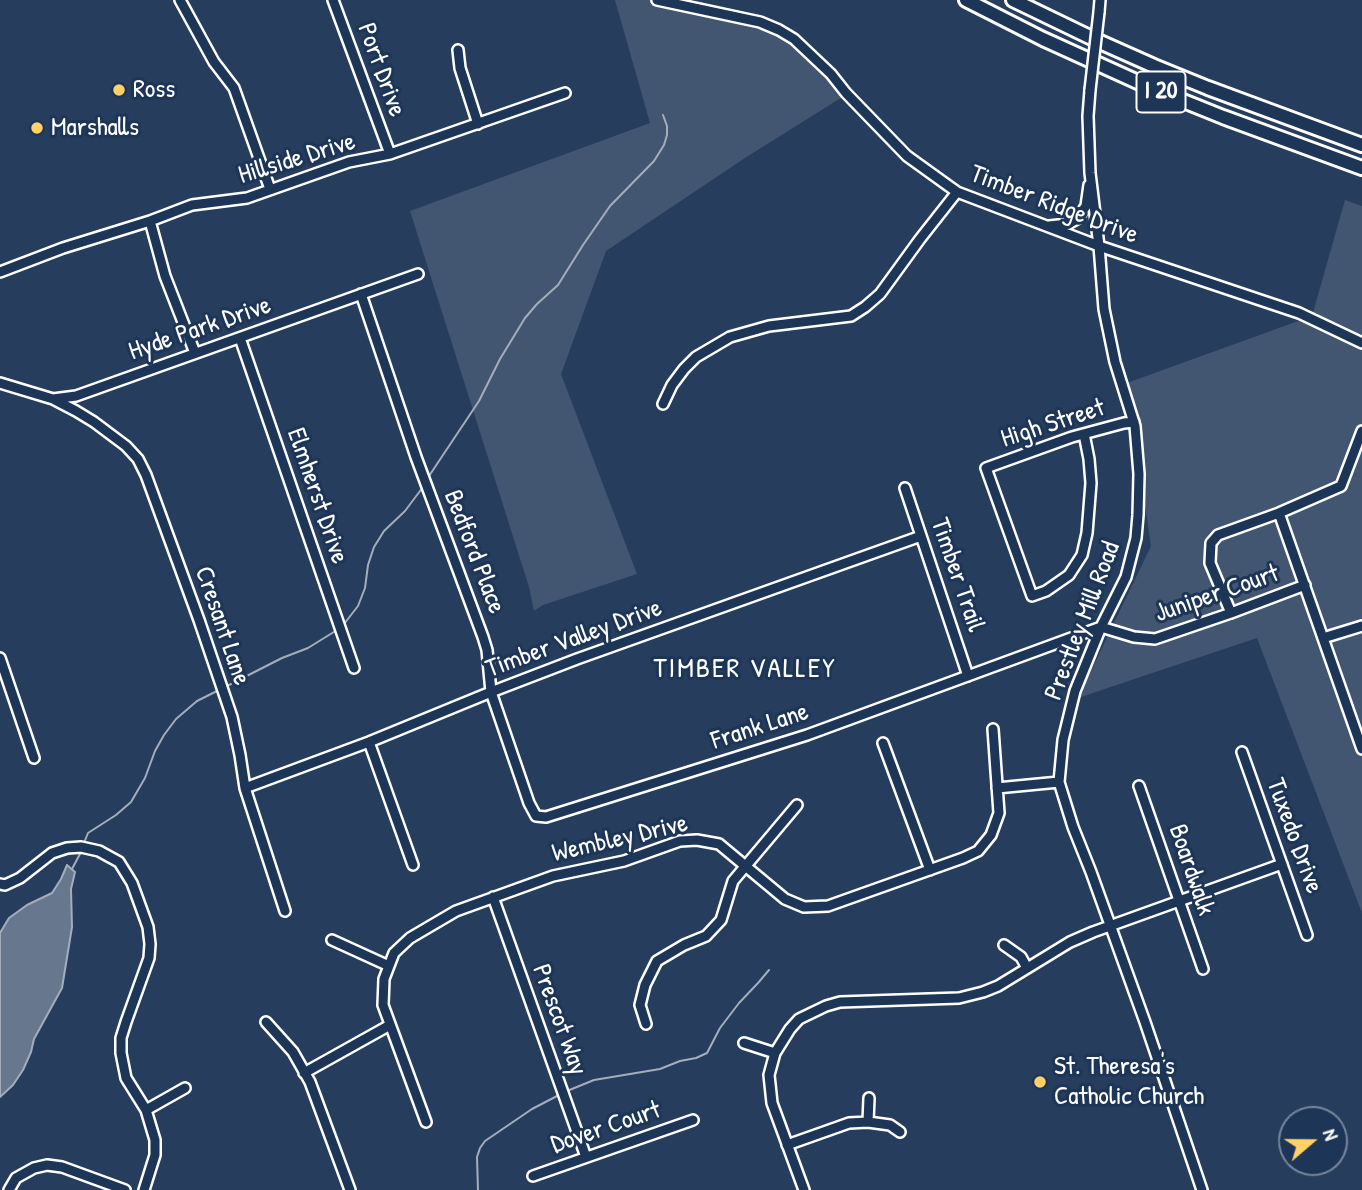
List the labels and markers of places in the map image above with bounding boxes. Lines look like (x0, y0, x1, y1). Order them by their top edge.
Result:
place label: Ross (133, 74, 175, 106)
marker: Ross (111, 82, 127, 98)
place label: Marshalls (51, 112, 139, 144)
marker: Marshalls (29, 120, 45, 136)
place label: St. Theresa's Catholic Church (1054, 1051, 1204, 1112)
marker: St. Theresa's Catholic Church (1032, 1074, 1048, 1090)

